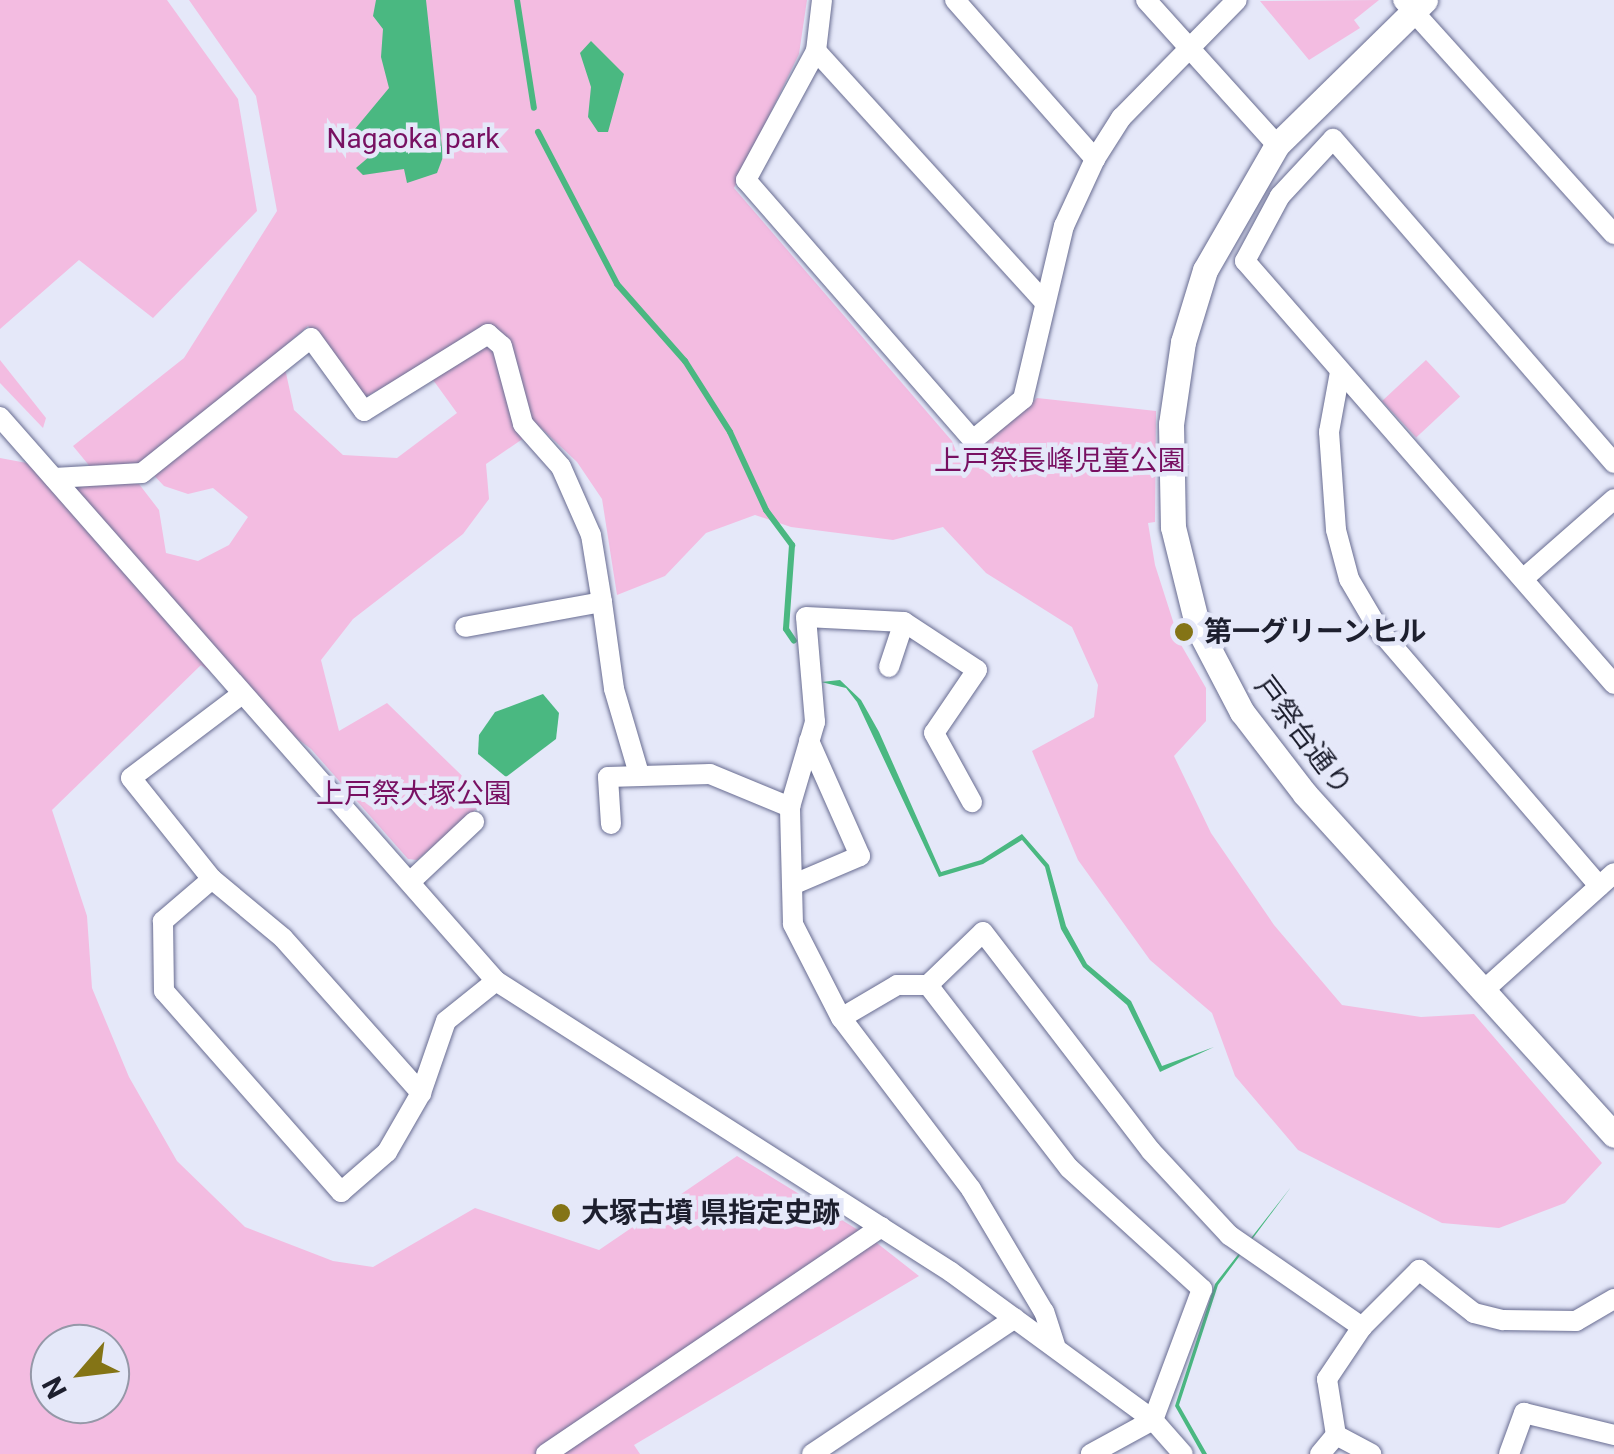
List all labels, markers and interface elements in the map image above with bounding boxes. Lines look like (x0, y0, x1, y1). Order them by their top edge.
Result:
park label: Nagaoka park (326, 122, 500, 156)
park label: 上戸祭長峰児童公園 (934, 444, 1186, 478)
place label: 第一グリーンヒル (1204, 615, 1428, 649)
marker: 第一グリーンヒル (1173, 621, 1195, 643)
street label: 戸祭台通り (1247, 670, 1359, 802)
park label: 上戸祭大塚公園 (316, 777, 512, 811)
place label: 大塚古墳 県指定史跡 (581, 1196, 840, 1230)
marker: 大塚古墳 県指定史跡 (550, 1202, 572, 1224)
north arrow (30, 1324, 130, 1424)
text: N (36, 1371, 74, 1404)

